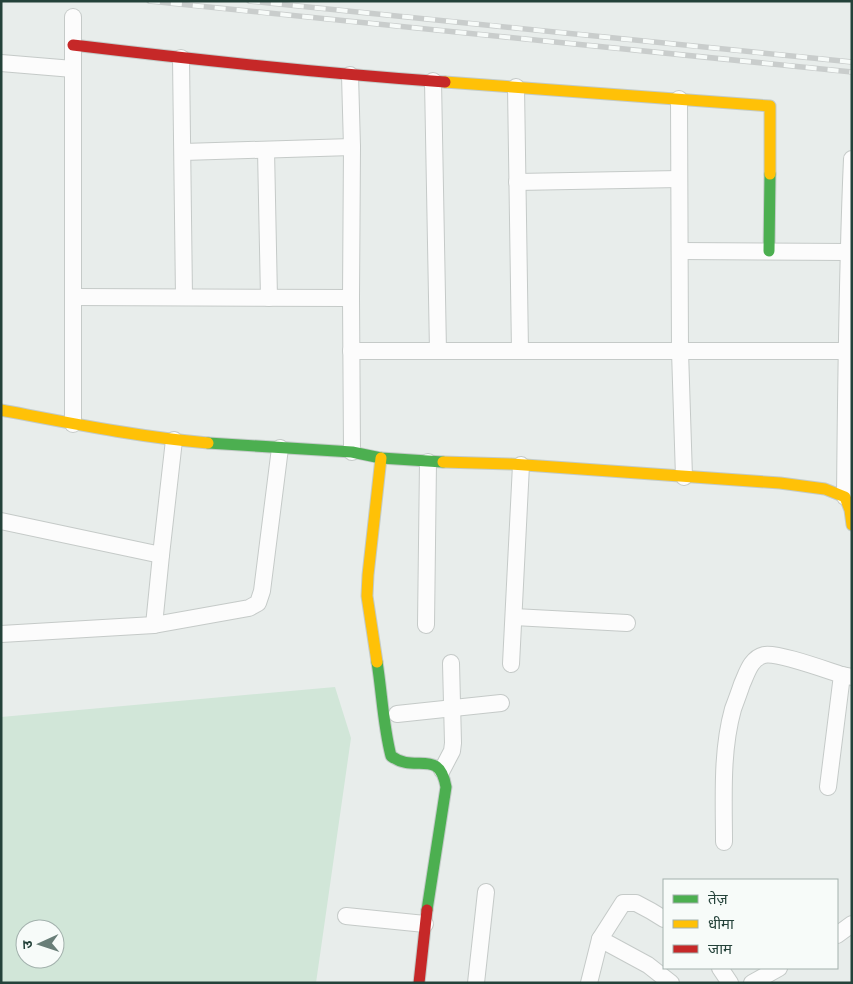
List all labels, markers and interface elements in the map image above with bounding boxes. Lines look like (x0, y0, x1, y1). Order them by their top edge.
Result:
legend (663, 879, 838, 969)
text: तेज़ (708, 889, 729, 909)
text: धीमा (708, 914, 735, 934)
north arrow (15, 919, 65, 969)
text: उ (18, 939, 36, 949)
text: जाम (708, 939, 733, 959)

